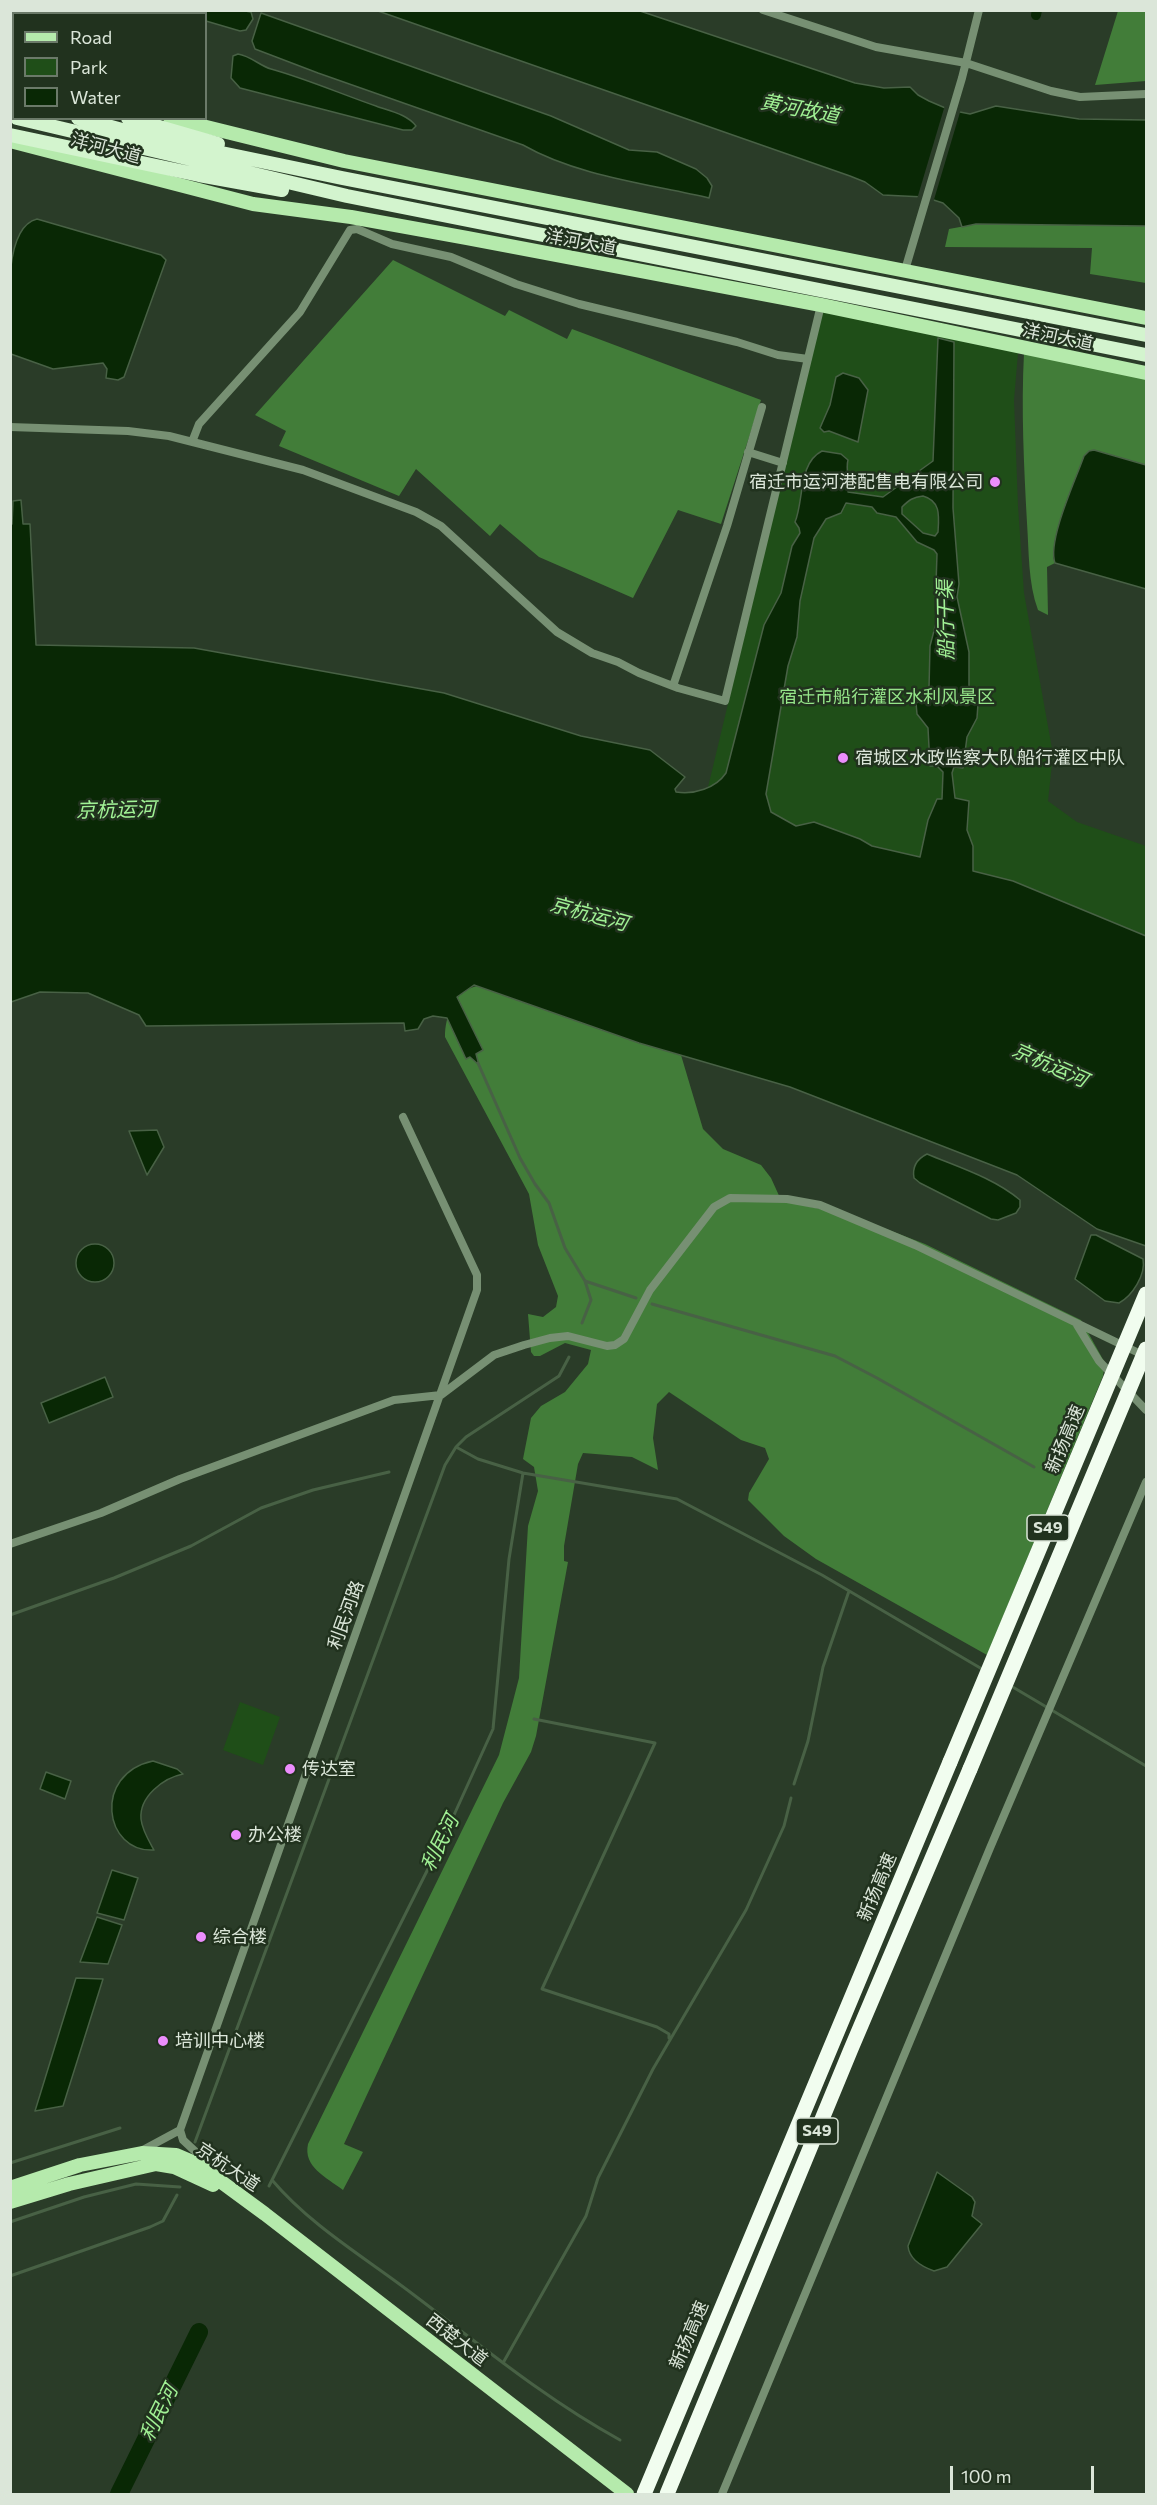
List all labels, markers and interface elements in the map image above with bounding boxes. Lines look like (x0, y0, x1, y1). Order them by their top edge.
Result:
legend (12, 12, 207, 120)
text: Road (70, 26, 112, 48)
text: Park (70, 56, 108, 78)
text: Water (70, 86, 121, 108)
water label: 黄河故道 (758, 90, 842, 128)
street label: 洋河大道 (68, 128, 144, 168)
street label: 洋河大道 (544, 225, 618, 259)
street label: 洋河大道 (1021, 319, 1095, 355)
place label: 宿迁市运河港配售电有限公司 (749, 471, 983, 493)
marker: 宿迁市运河港配售电有限公司 (988, 475, 1002, 489)
water label: 船行干渠 (933, 580, 959, 660)
park label: 宿迁市船行灌区水利风景区 (779, 686, 995, 708)
place label: 宿城区水政监察大队船行灌区中队 (855, 747, 1125, 769)
marker: 宿城区水政监察大队船行灌区中队 (836, 751, 850, 765)
water label: 京杭运河 (76, 797, 156, 823)
water label: 京杭运河 (547, 892, 631, 936)
water label: 京杭运河 (1009, 1038, 1091, 1092)
street label: 新扬高速 (1041, 1402, 1089, 1476)
road number: S49 (1027, 1515, 1069, 1541)
street label: 利民河路 (324, 1577, 368, 1653)
place label: 传达室 (302, 1758, 356, 1780)
marker: 传达室 (283, 1762, 297, 1776)
water label: 利民河 (416, 1811, 464, 1875)
place label: 办公楼 (248, 1824, 302, 1846)
marker: 办公楼 (229, 1828, 243, 1842)
street label: 新扬高速 (853, 1850, 901, 1924)
place label: 综合楼 (213, 1926, 267, 1948)
marker: 综合楼 (194, 1930, 208, 1944)
place label: 培训中心楼 (175, 2030, 265, 2052)
marker: 培训中心楼 (156, 2034, 170, 2048)
road number: S49 (796, 2118, 838, 2144)
street label: 京杭大道 (192, 2138, 264, 2196)
street label: 新扬高速 (665, 2298, 713, 2372)
street label: 西楚大道 (422, 2309, 492, 2371)
water label: 利民河 (135, 2381, 183, 2445)
scale bar (953, 2454, 1097, 2492)
text: 100 m (961, 2465, 1011, 2487)

